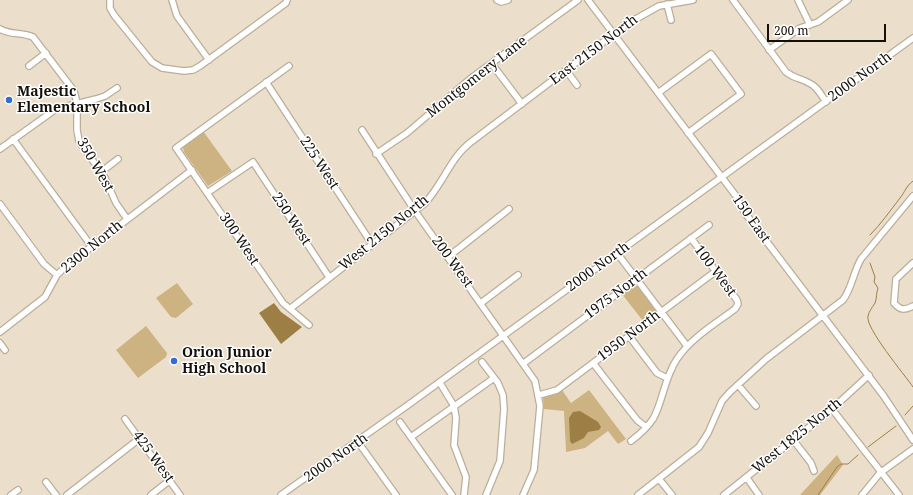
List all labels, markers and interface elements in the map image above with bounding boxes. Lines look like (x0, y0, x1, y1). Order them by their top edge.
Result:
street label: East 2150 North (547, 12, 641, 88)
scale bar (769, 16, 888, 42)
text: 200 m (774, 22, 809, 39)
street label: Montgomery Lane (423, 33, 531, 121)
street label: 2000 North (825, 48, 895, 106)
place label: Majestic Elementary School (17, 84, 150, 116)
marker: Majestic Elementary School (4, 95, 14, 105)
street label: 225 West (296, 133, 342, 193)
street label: 350 West (73, 135, 117, 195)
street label: 250 West (268, 189, 314, 249)
street label: West 2150 North (336, 192, 432, 274)
street label: 150 East (728, 192, 774, 246)
street label: 300 West (215, 210, 263, 268)
street label: 2300 North (58, 217, 126, 277)
street label: 200 West (428, 233, 476, 291)
street label: 2000 North (563, 238, 633, 296)
street label: 100 West (690, 242, 740, 300)
street label: 1975 North (581, 265, 651, 323)
street label: 1950 North (594, 307, 664, 365)
place label: Orion Junior High School (182, 345, 272, 378)
marker: Orion Junior High School (169, 356, 179, 366)
street label: West 1825 North (749, 395, 845, 477)
street label: 425 West (129, 428, 177, 486)
street label: 2000 North (301, 430, 371, 486)

